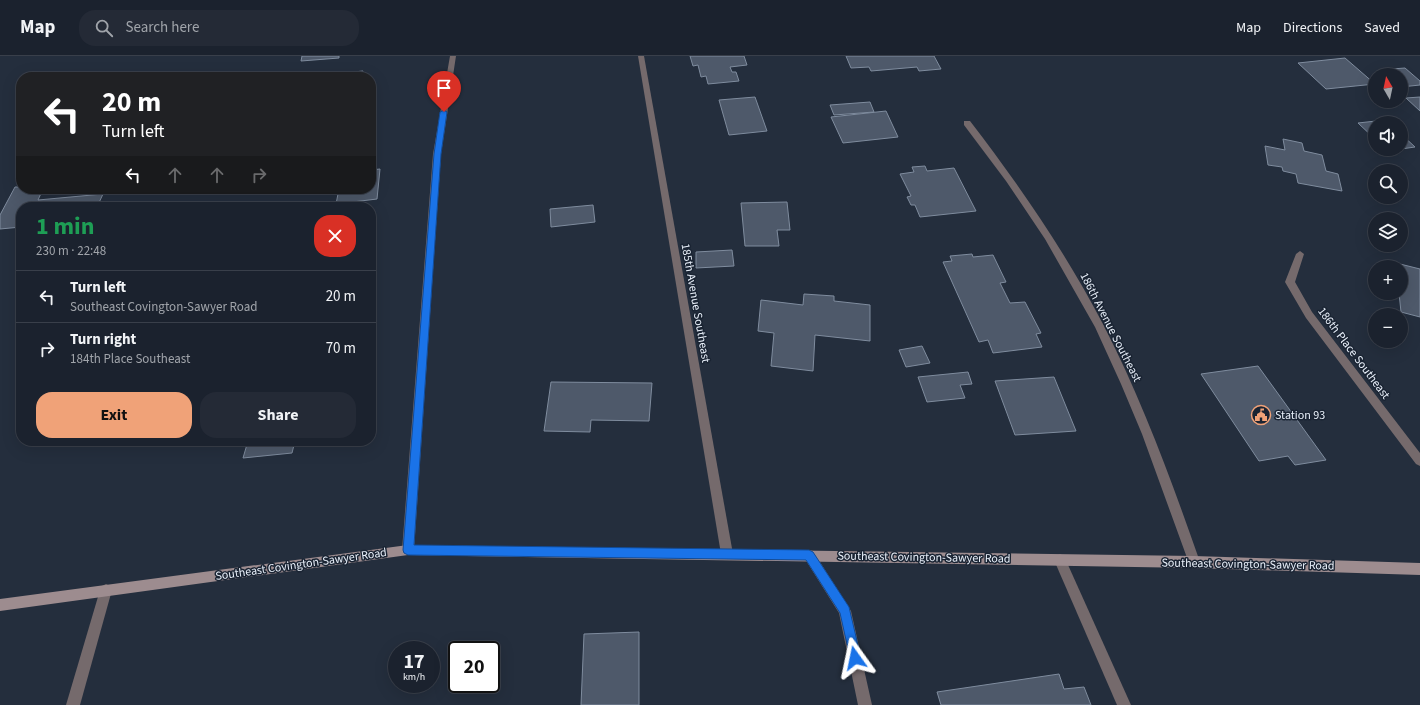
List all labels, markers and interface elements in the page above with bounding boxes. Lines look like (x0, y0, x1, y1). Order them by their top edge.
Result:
search box (79, 10, 359, 46)
text: Map (20, 14, 55, 41)
icon: search (93, 17, 115, 39)
text: Search here (125, 17, 199, 38)
text: Map (1236, 18, 1261, 38)
text: Directions (1283, 18, 1342, 38)
text: Saved (1364, 18, 1400, 38)
north arrow (1368, 68, 1408, 108)
map controls (1368, 68, 1408, 348)
pin (427, 71, 461, 112)
icon: arrive (433, 77, 455, 99)
text: 20 m (102, 82, 161, 122)
icon: left (36, 88, 88, 140)
button: sound (1368, 116, 1408, 156)
text: Turn left (102, 119, 164, 144)
icon: left (122, 164, 144, 186)
icon: ahead (164, 164, 186, 186)
icon: ahead (206, 164, 228, 186)
icon: right (248, 164, 270, 186)
button: search (1368, 164, 1408, 204)
text: 1 min (36, 209, 94, 244)
button: layers (1368, 212, 1408, 252)
button: close (314, 215, 356, 257)
text: 230 m · 22:48 (36, 242, 106, 260)
street label: 185th Avenue Southeast (677, 242, 714, 364)
button: + (1368, 260, 1408, 300)
street label: 186th Avenue Southeast (1076, 269, 1146, 385)
text: Turn left (70, 277, 126, 298)
icon: left (36, 286, 58, 308)
text: 20 m (326, 286, 356, 307)
text: Southeast Covington-Sawyer Road (70, 298, 257, 316)
street label: 186th Place Southeast (1313, 304, 1394, 403)
button: − (1368, 308, 1408, 348)
text: Turn right (70, 329, 136, 350)
icon: right (36, 338, 58, 360)
text: 70 m (326, 338, 356, 359)
text: 184th Place Southeast (70, 350, 190, 368)
button: Exit (36, 392, 192, 438)
button: Share (200, 392, 356, 438)
public building icon: Station 93 (1250, 404, 1272, 426)
place label: Station 93 (1275, 407, 1325, 424)
street label: Southeast Covington-Sawyer Road (214, 544, 388, 585)
street label: Southeast Covington-Sawyer Road (837, 547, 1011, 568)
street label: Southeast Covington-Sawyer Road (1161, 554, 1335, 575)
position arrow (834, 637, 876, 679)
speed limit sign: 20 (448, 641, 500, 693)
text: 17 (403, 648, 425, 676)
text: km/h (403, 670, 425, 684)

